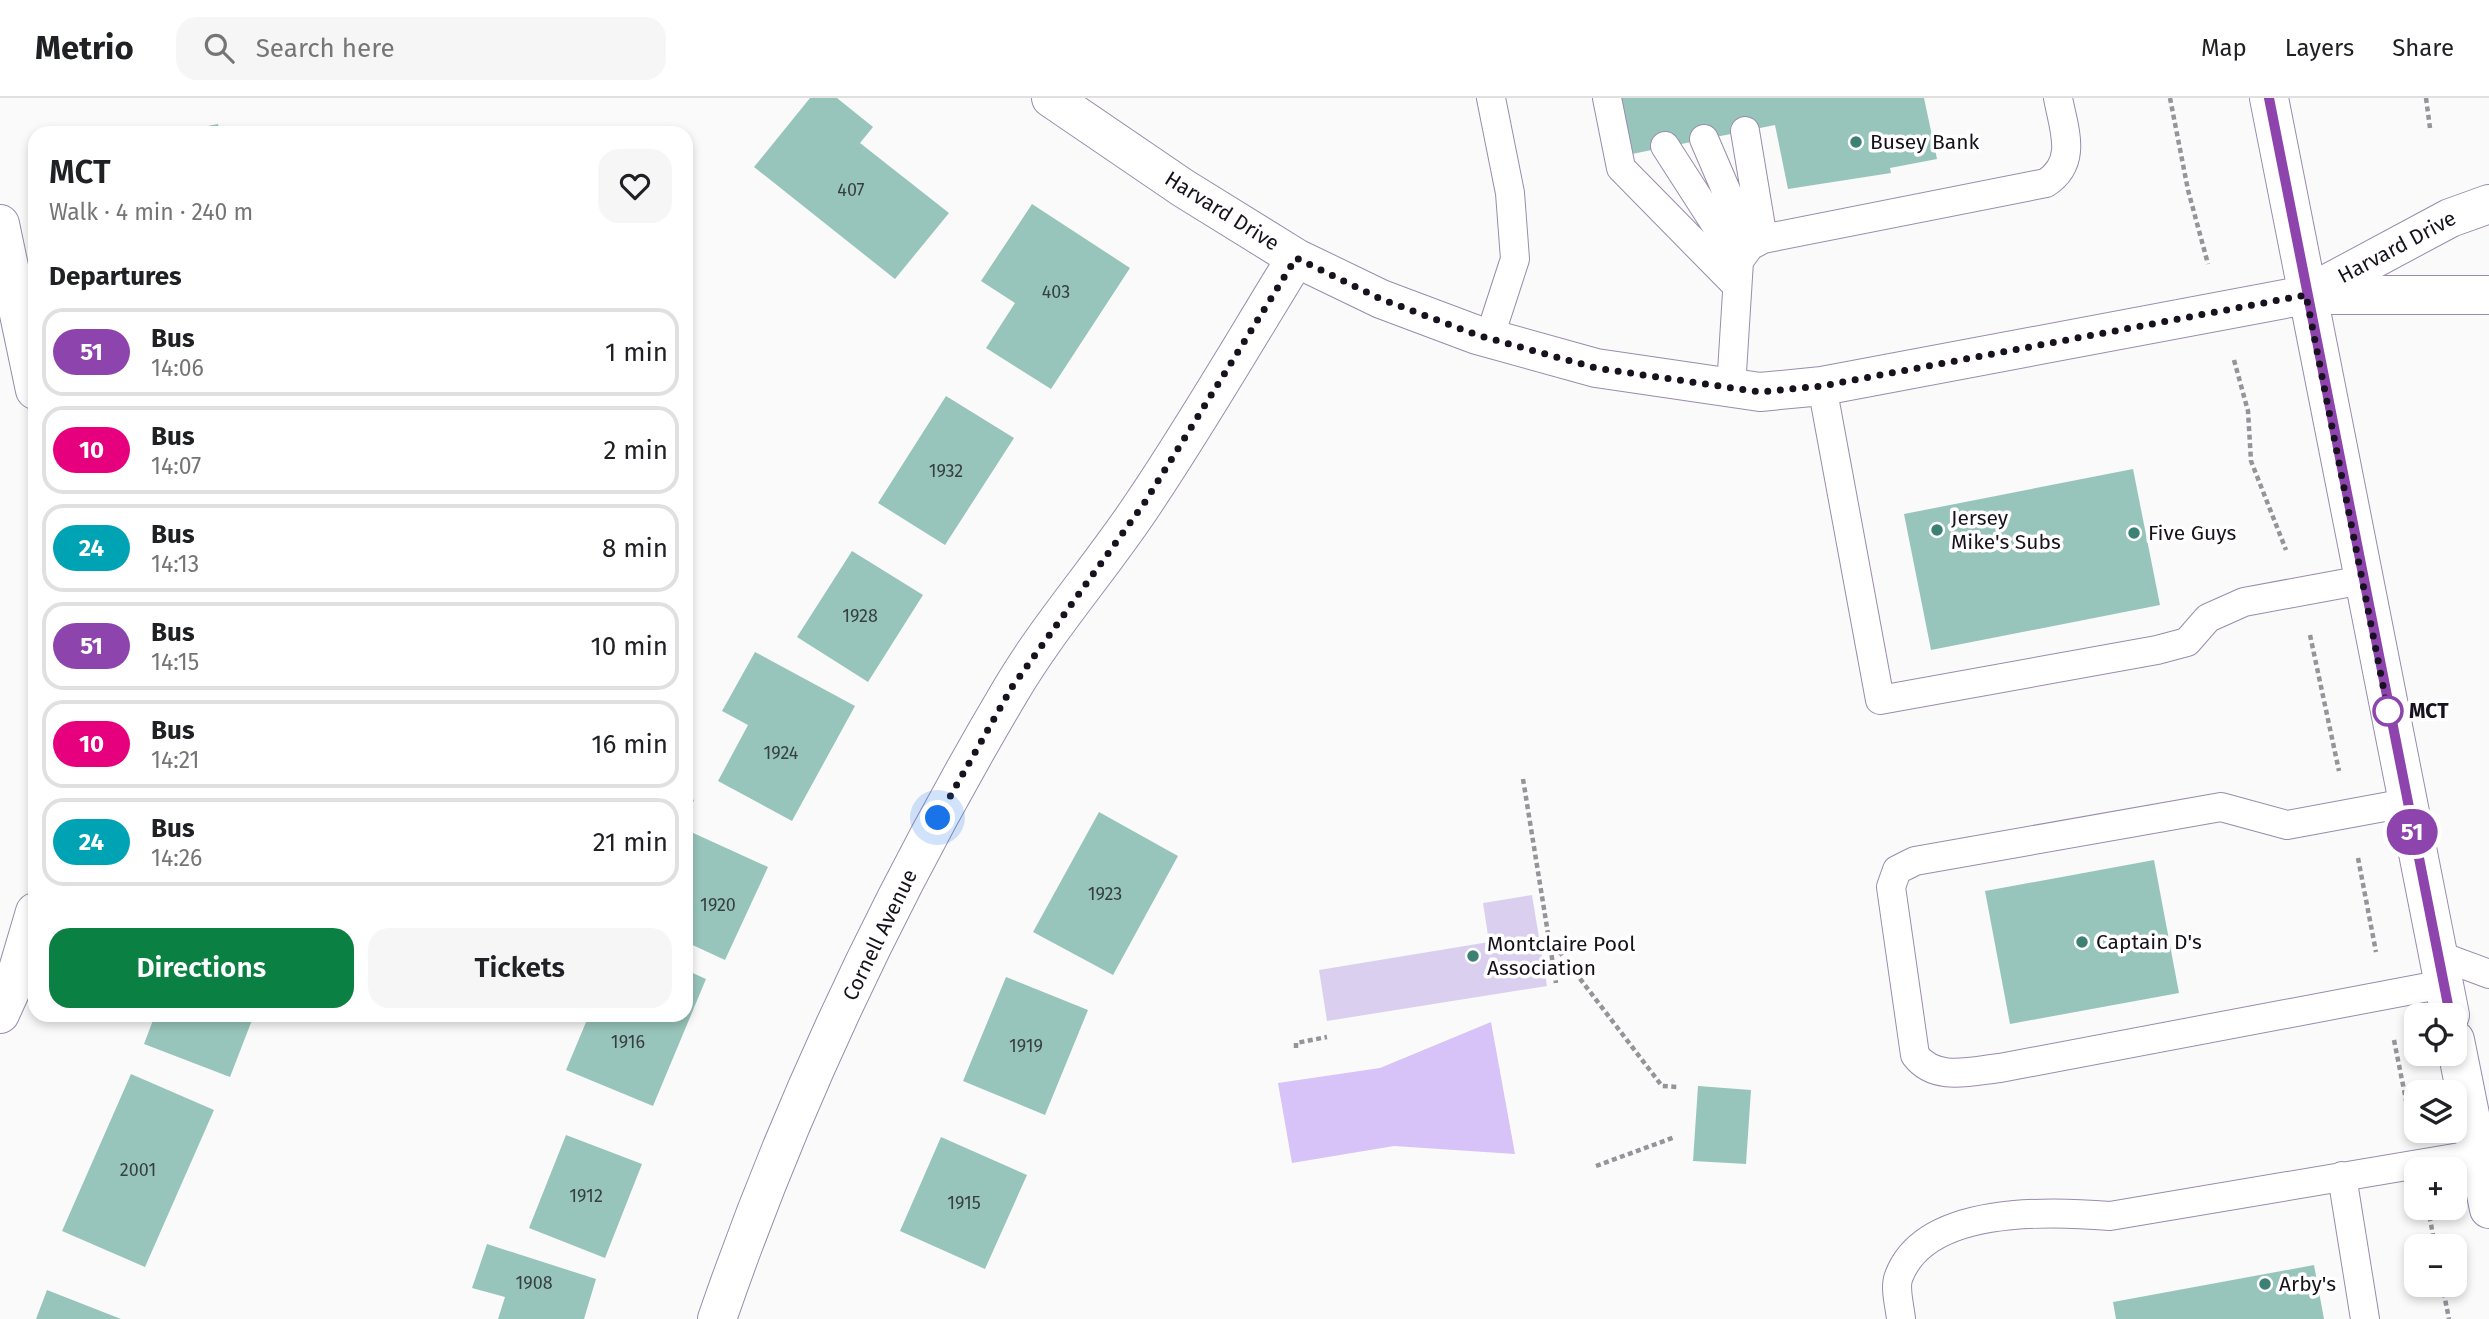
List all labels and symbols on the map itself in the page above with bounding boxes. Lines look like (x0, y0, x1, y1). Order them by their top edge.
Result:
place label: Busey Bank (1870, 129, 1980, 155)
marker: Busey Bank (1848, 134, 1864, 150)
street label: Harvard Drive (1160, 166, 1284, 256)
house number: 407 (837, 179, 865, 201)
street label: Harvard Drive (2333, 205, 2461, 289)
house number: 403 (1042, 281, 1070, 303)
house number: 1932 (929, 460, 963, 482)
place label: Jersey Mike's Subs (1951, 505, 2061, 555)
place label: Five Guys (2148, 520, 2236, 546)
marker: Jersey Mike's Subs (1929, 522, 1945, 538)
marker: Five Guys (2126, 525, 2142, 541)
house number: 1928 (842, 605, 878, 627)
marker: MCT (2373, 696, 2403, 726)
place label: MCT (2409, 698, 2449, 724)
house number: 1924 (764, 742, 799, 764)
your location (920, 800, 955, 835)
line badge: 51 (2380, 809, 2444, 855)
street label: Cornell Avenue (837, 865, 923, 1005)
house number: 1923 (1088, 883, 1122, 905)
house number: 1920 (700, 894, 736, 916)
place label: Captain D's (2096, 929, 2202, 955)
place label: Montclaire Pool Association (1487, 931, 1635, 981)
marker: Captain D's (2074, 934, 2090, 950)
marker: Montclaire Pool Association (1465, 948, 1481, 964)
house number: 1916 (611, 1031, 645, 1053)
house number: 1919 (1009, 1035, 1043, 1057)
house number: 2001 (120, 1159, 156, 1181)
house number: 1912 (569, 1185, 603, 1207)
house number: 1915 (947, 1192, 981, 1214)
place label: Arby's (2279, 1271, 2336, 1297)
house number: 1908 (515, 1272, 553, 1294)
marker: Arby's (2257, 1276, 2273, 1292)

